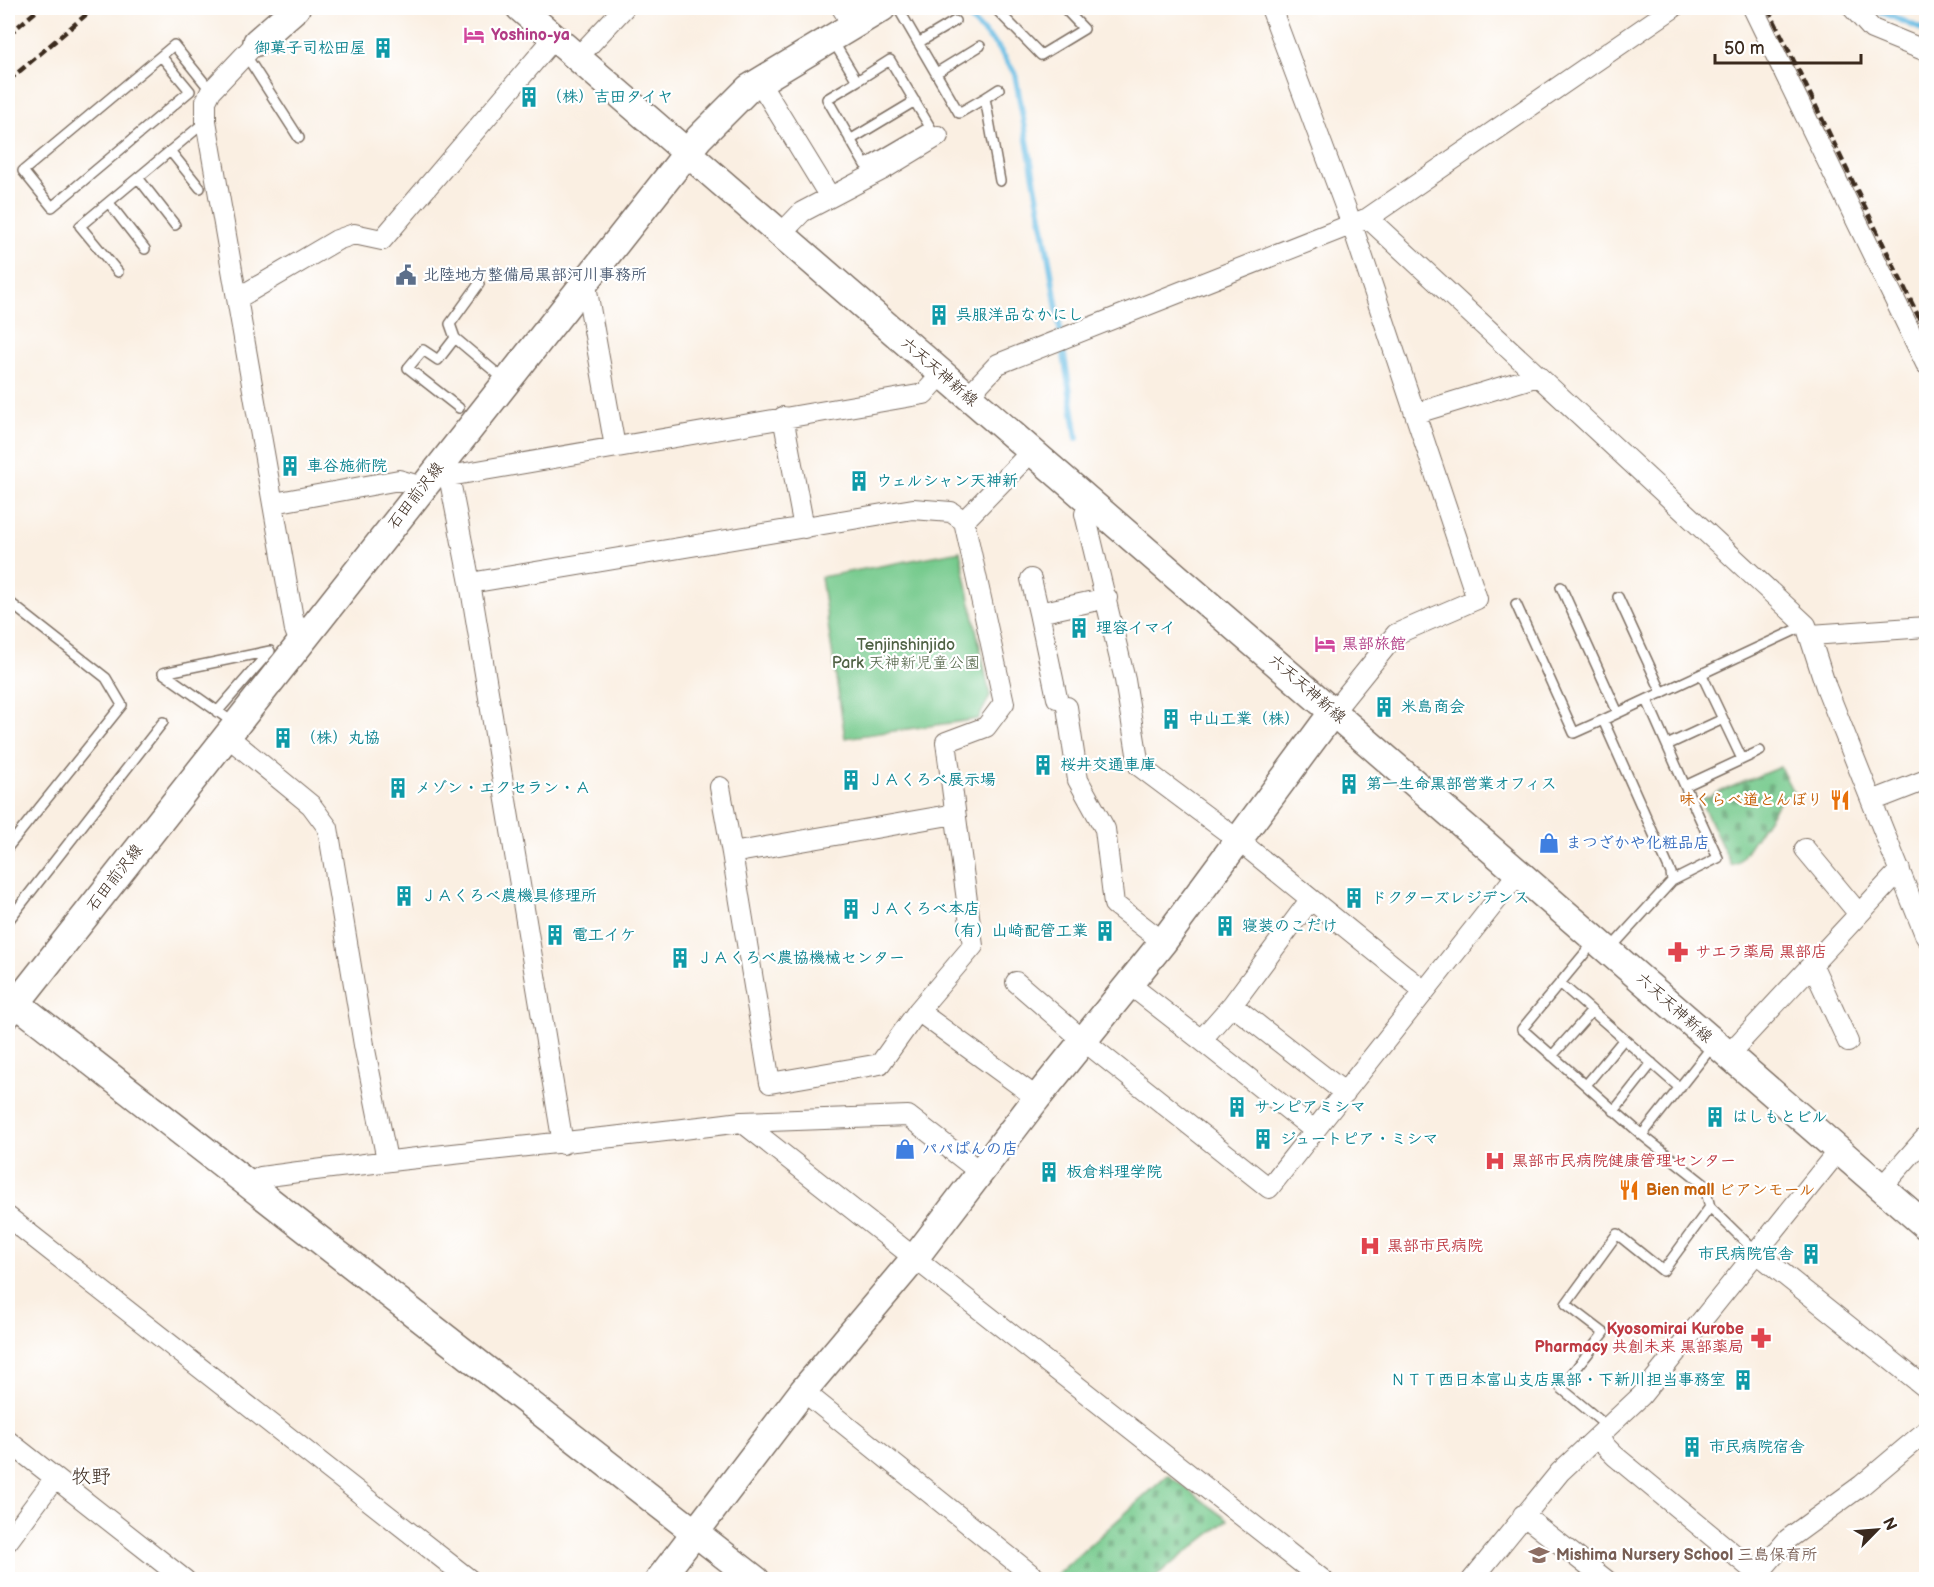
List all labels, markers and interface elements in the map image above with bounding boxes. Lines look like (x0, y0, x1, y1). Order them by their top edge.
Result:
hotel icon: Yoshino-ya (462, 23, 486, 47)
place label: Yoshino-ya (491, 26, 570, 45)
scale bar (1715, 27, 1860, 65)
building icon: 御菓子司松田屋 (371, 36, 395, 60)
text: 50 m (1724, 38, 1765, 59)
place label: 御菓子司松田屋 (254, 39, 366, 58)
building icon: （株）吉田タイヤ (517, 85, 541, 109)
place label: （株）吉田タイヤ (546, 88, 673, 107)
public building icon: 北陸地方整備局黒部河川事務所 (394, 263, 418, 287)
place label: 北陸地方整備局黒部河川事務所 (423, 266, 647, 285)
building icon: 呉服洋品なかにし (927, 303, 951, 327)
place label: 呉服洋品なかにし (956, 306, 1084, 325)
street label: 六天天神新線 (897, 333, 981, 411)
building icon: 車谷施術院 (278, 454, 302, 478)
place label: 車谷施術院 (307, 457, 387, 476)
street label: 石田前沢線 (384, 459, 448, 533)
building icon: ウェルシャン天神新 (847, 469, 871, 493)
place label: ウェルシャン天神新 (876, 472, 1018, 491)
building icon: 理容イマイ (1067, 616, 1091, 640)
place label: 理容イマイ (1096, 619, 1176, 638)
hotel icon: 黒部旅館 (1313, 632, 1337, 656)
place label: 黒部旅館 (1342, 635, 1406, 654)
park label: Tenjinshinjido Park 天神新児童公園 (832, 636, 980, 673)
street label: 六天天神新線 (1265, 650, 1349, 728)
building icon: 米島商会 (1372, 695, 1396, 719)
place label: 米島商会 (1401, 698, 1465, 717)
building icon: 中山工業（株） (1159, 707, 1183, 731)
place label: 中山工業（株） (1188, 710, 1300, 729)
building icon: （株）丸協 (271, 726, 295, 750)
place label: （株）丸協 (300, 729, 380, 748)
building icon: 桜井交通車庫 (1031, 753, 1055, 777)
place label: 桜井交通車庫 (1060, 756, 1156, 775)
building icon: ＪＡくろべ展示場 (839, 768, 863, 792)
place label: ＪＡくろべ展示場 (868, 771, 996, 790)
building icon: 第一生命黒部営業オフィス (1337, 772, 1361, 796)
place label: 第一生命黒部営業オフィス (1366, 775, 1557, 794)
building icon: メゾン・エクセラン・Ａ (386, 776, 410, 800)
place label: メゾン・エクセラン・Ａ (415, 779, 591, 798)
restaurant icon: 味くらべ道とんぼり (1828, 788, 1852, 812)
place label: 味くらべ道とんぼり (1679, 791, 1823, 810)
shop icon: まつざかや化粧品店 (1537, 831, 1561, 855)
place label: まつざかや化粧品店 (1566, 834, 1710, 853)
street label: 石田前沢線 (83, 841, 147, 915)
building icon: ＪＡくろべ農機具修理所 (392, 884, 416, 908)
building icon: ドクターズレジデンス (1342, 886, 1366, 910)
place label: ＪＡくろべ農機具修理所 (421, 887, 597, 906)
place label: ドクターズレジデンス (1371, 889, 1529, 908)
building icon: ＪＡくろべ本店 (839, 897, 863, 921)
place label: ＪＡくろべ本店 (868, 900, 980, 919)
building icon: 寝装のこだけ (1213, 914, 1237, 938)
place label: 寝装のこだけ (1242, 917, 1338, 936)
building icon: （有）山崎配管工業 (1093, 919, 1117, 943)
place label: （有）山崎配管工業 (944, 922, 1088, 941)
building icon: 電工イケ (543, 923, 567, 947)
place label: 電工イケ (572, 926, 636, 945)
pharmacy icon: サエラ薬局 黒部店 (1666, 940, 1690, 964)
place label: サエラ薬局 黒部店 (1695, 943, 1827, 962)
building icon: ＪＡくろべ農協機械センター (668, 946, 692, 970)
place label: ＪＡくろべ農協機械センター (697, 949, 905, 968)
street label: 六天天神新線 (1632, 969, 1716, 1047)
building icon: サンピアミシマ (1225, 1095, 1249, 1119)
place label: サンピアミシマ (1254, 1098, 1366, 1117)
building icon: はしもとビル (1703, 1105, 1727, 1129)
place label: はしもとビル (1732, 1108, 1828, 1127)
building icon: ジュートピア・ミシマ (1251, 1127, 1275, 1151)
place label: ジュートピア・ミシマ (1280, 1130, 1438, 1149)
shop icon: パパぱんの店 (893, 1137, 917, 1161)
place label: パパぱんの店 (922, 1140, 1018, 1159)
hospital icon: 黒部市民病院健康管理センター (1483, 1149, 1507, 1173)
place label: 黒部市民病院健康管理センター (1512, 1152, 1736, 1171)
building icon: 板倉料理学院 (1037, 1160, 1061, 1184)
place label: 板倉料理学院 (1066, 1163, 1162, 1182)
restaurant icon: Bien mall ビアンモール (1617, 1178, 1641, 1202)
place label: Bien mall ビアンモール (1646, 1181, 1815, 1200)
hospital icon: 黒部市民病院 (1358, 1234, 1382, 1258)
place label: 黒部市民病院 (1387, 1237, 1483, 1256)
building icon: 市民病院官舎 (1799, 1242, 1823, 1266)
place label: 市民病院官舎 (1698, 1245, 1794, 1264)
place label: Kyosomirai Kurobe Pharmacy 共創未来 黒部薬局 (1535, 1320, 1744, 1357)
pharmacy icon: Kyosomirai Kurobe Pharmacy 共創未来 黒部薬局 (1749, 1326, 1773, 1350)
building icon: ＮＴＴ西日本富山支店黒部・下新川担当事務室 (1731, 1368, 1755, 1392)
place label: ＮＴＴ西日本富山支店黒部・下新川担当事務室 (1390, 1371, 1726, 1390)
building icon: 市民病院宿舎 (1680, 1435, 1704, 1459)
place label: 市民病院宿舎 (1709, 1438, 1805, 1457)
district label: 牧野 (71, 1465, 111, 1489)
north arrow (1847, 1500, 1907, 1560)
text: N (1878, 1515, 1900, 1534)
school or university icon: Mishima Nursery School 三島保育所 (1527, 1543, 1551, 1567)
place label: Mishima Nursery School 三島保育所 (1556, 1546, 1818, 1565)

